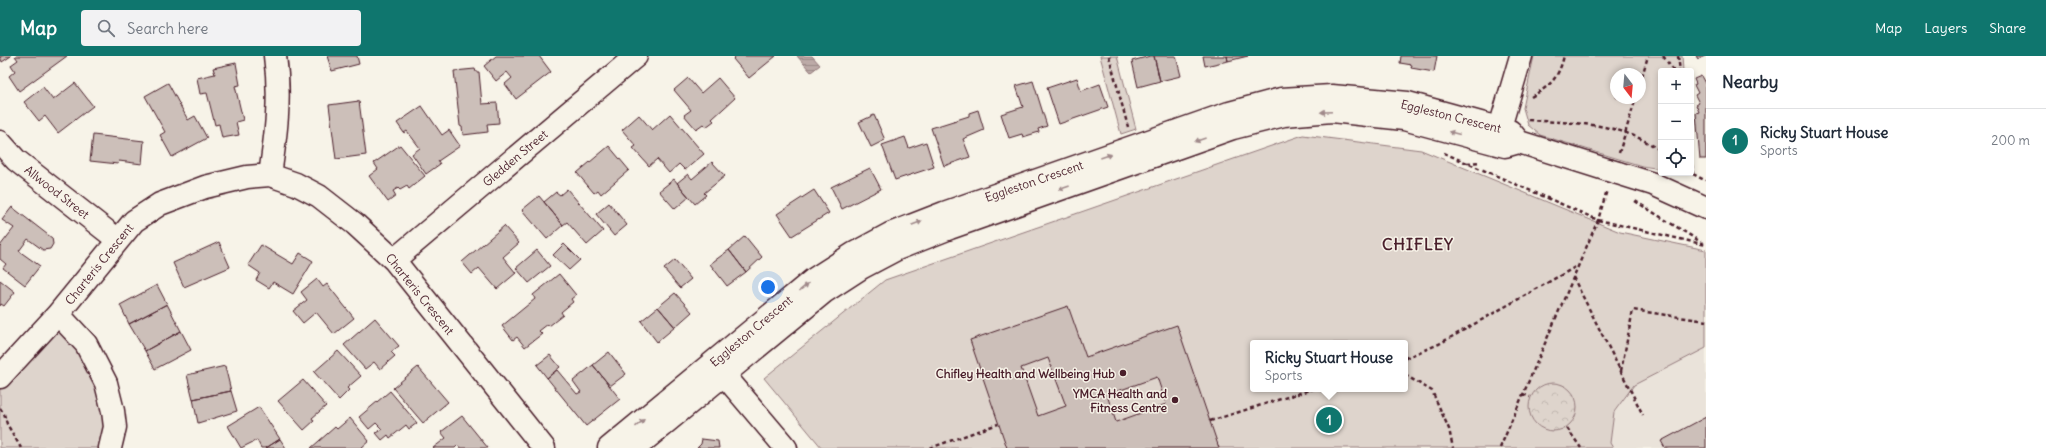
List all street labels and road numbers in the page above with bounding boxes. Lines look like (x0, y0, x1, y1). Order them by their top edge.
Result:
street label: Eggleston Crescent (1399, 96, 1503, 136)
street label: Gledden Street (479, 126, 551, 190)
street label: Eggleston Crescent (983, 157, 1085, 205)
street label: Allwood Street (22, 162, 92, 222)
street label: Charteris Crescent (62, 220, 136, 308)
street label: Charteris Crescent (383, 250, 457, 338)
street label: Eggleston Crescent (707, 292, 795, 370)

